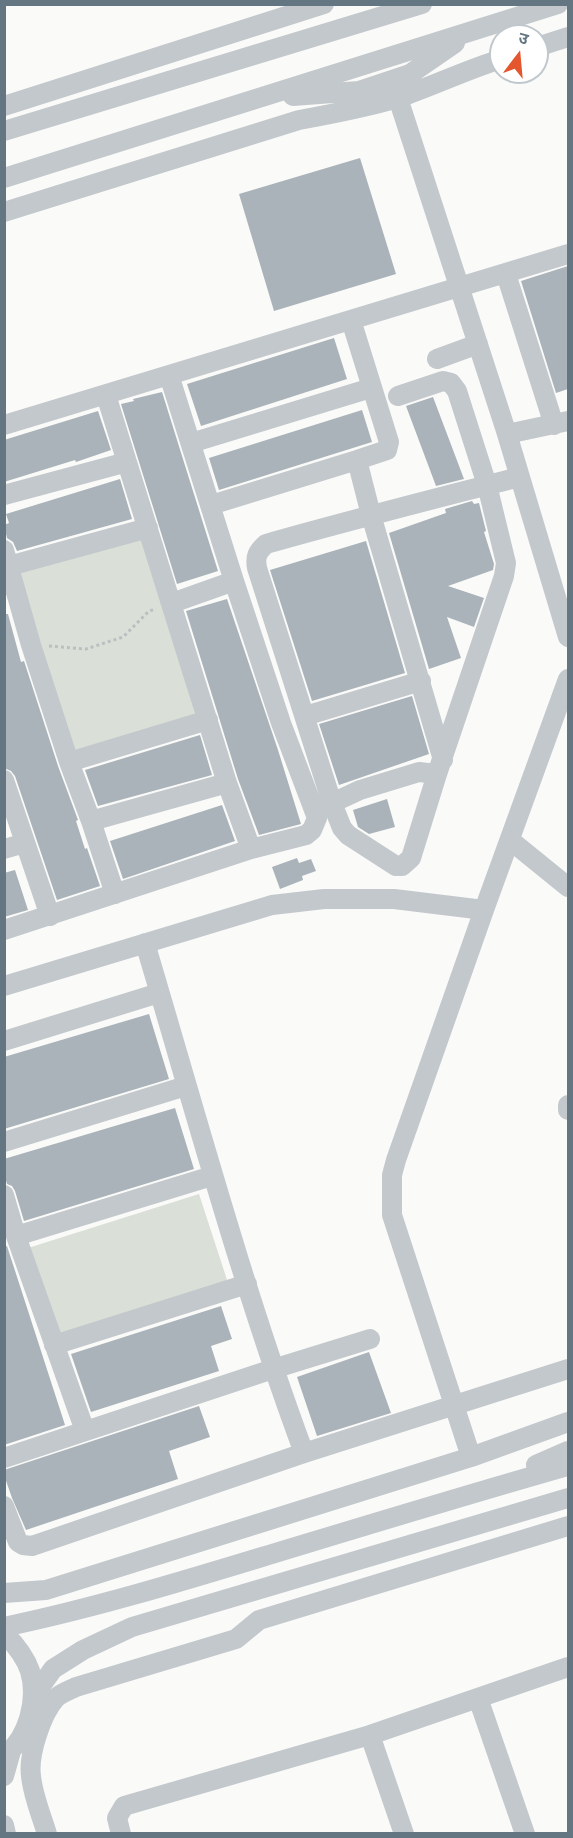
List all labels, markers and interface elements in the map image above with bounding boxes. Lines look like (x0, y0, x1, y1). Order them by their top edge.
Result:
north arrow (489, 24, 549, 84)
text: उ (517, 30, 530, 48)

